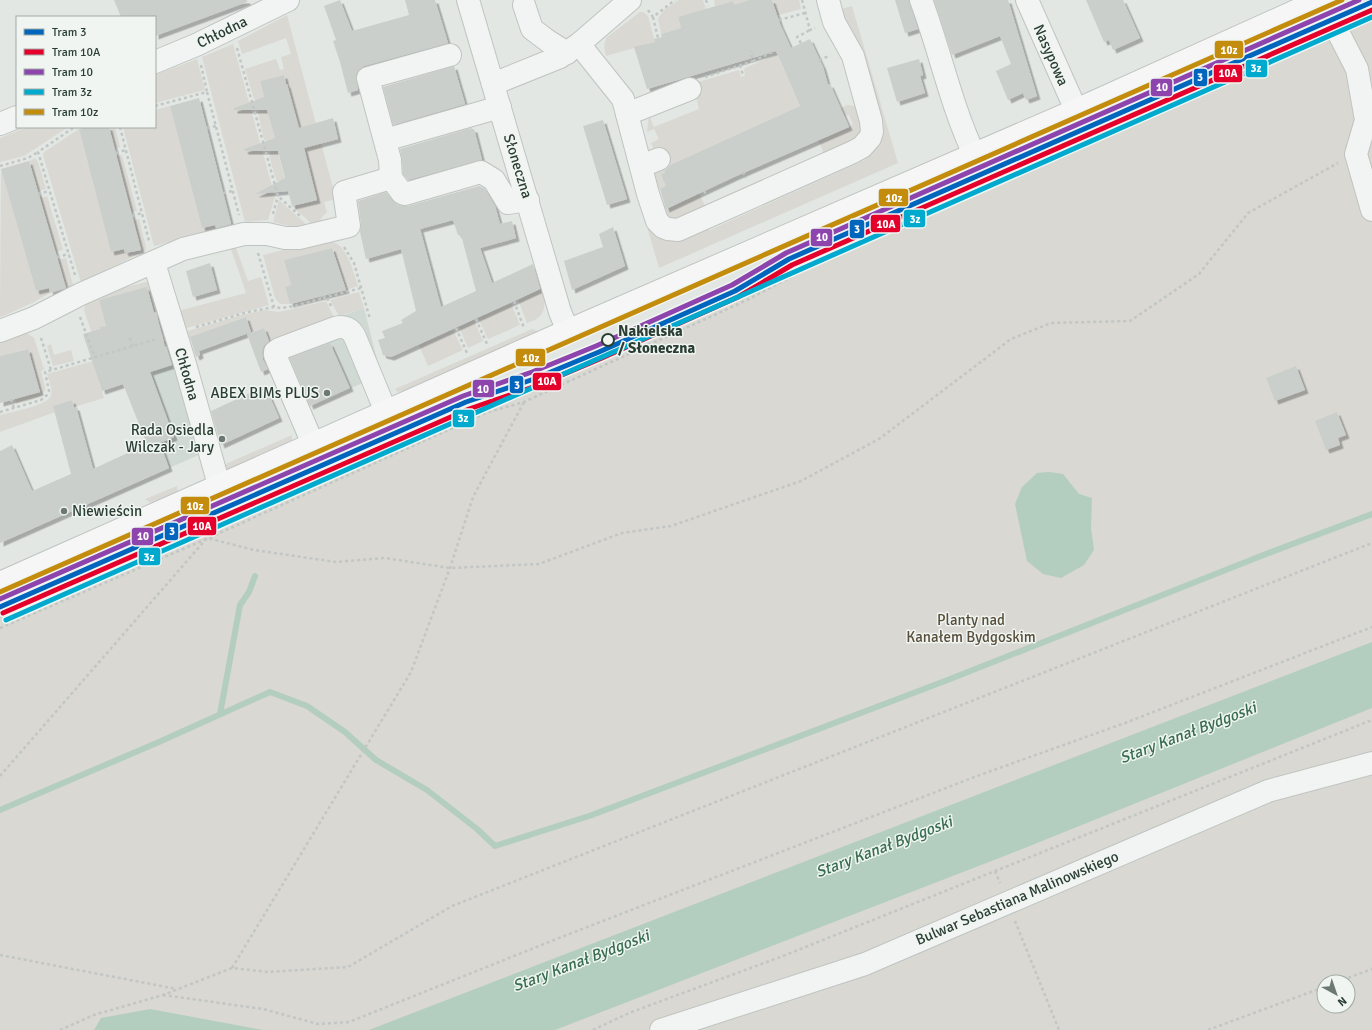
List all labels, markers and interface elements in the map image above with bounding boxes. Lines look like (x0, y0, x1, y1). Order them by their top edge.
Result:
street label: Chłodna (194, 12, 250, 52)
legend (16, 16, 156, 128)
street label: Nasypowa (1030, 22, 1072, 88)
text: Tram 3 (52, 25, 86, 40)
line badge: 10z (1214, 40, 1244, 59)
text: 10z (1221, 44, 1237, 57)
text: Tram 10A (52, 45, 101, 60)
line badge: 3z (1245, 59, 1268, 78)
text: 3z (1251, 62, 1261, 75)
line badge: 10A (1213, 64, 1243, 83)
text: Tram 10 (52, 65, 93, 80)
text: 10A (1219, 67, 1237, 80)
line badge: 3 (1193, 68, 1208, 87)
text: 3 (1197, 71, 1203, 84)
line badge: 10 (1150, 78, 1173, 97)
text: 10 (1156, 81, 1168, 94)
text: Tram 3z (52, 85, 92, 100)
text: Tram 10z (52, 105, 98, 120)
street label: Słoneczna (500, 132, 536, 200)
line badge: 10z (878, 188, 909, 207)
text: 10z (886, 192, 902, 205)
line badge: 3z (903, 209, 926, 228)
text: 3z (910, 213, 920, 226)
line badge: 10A (870, 214, 901, 233)
text: 10A (877, 218, 895, 231)
line badge: 3 (849, 219, 865, 239)
text: 3 (854, 223, 860, 236)
line badge: 10 (810, 228, 833, 247)
text: 10 (816, 231, 828, 244)
place label: Nakielska / Słoneczna (618, 322, 695, 357)
marker: Nakielska / Słoneczna (601, 333, 615, 347)
street label: Chłodna (171, 346, 203, 402)
line badge: 10z (515, 348, 546, 367)
text: 10z (523, 352, 539, 365)
line badge: 10A (532, 372, 562, 391)
line badge: 3 (509, 375, 524, 394)
text: 10A (538, 375, 556, 388)
line badge: 10 (472, 379, 495, 398)
text: 3 (514, 379, 520, 392)
text: 10 (477, 383, 489, 396)
place label: ABEX BIMs PLUS (210, 384, 319, 402)
marker: ABEX BIMs PLUS (322, 388, 332, 398)
line badge: 3z (452, 409, 475, 428)
text: 3z (458, 412, 468, 425)
place label: Rada Osiedla Wilczak - Jary (125, 421, 214, 456)
marker: Rada Osiedla Wilczak - Jary (217, 434, 227, 444)
line badge: 10z (180, 496, 210, 515)
text: 10z (187, 500, 203, 513)
place label: Niewieścin (72, 502, 142, 520)
marker: Niewieścin (59, 506, 69, 516)
line badge: 10A (187, 516, 217, 536)
text: 10A (193, 520, 211, 533)
line badge: 3 (164, 522, 179, 541)
text: 3 (169, 525, 175, 538)
line badge: 10 (131, 527, 154, 546)
text: 10 (137, 530, 149, 543)
line badge: 3z (138, 547, 161, 566)
text: 3z (144, 551, 154, 564)
park label: Planty nad Kanałem Bydgoskim (906, 611, 1036, 646)
water label: Stary Kanał Bydgoski (1117, 697, 1261, 768)
water label: Stary Kanał Bydgoski (813, 811, 957, 882)
street label: Bulwar Sebastiana Malinowskiego (913, 847, 1121, 949)
water label: Stary Kanał Bydgoski (510, 925, 654, 996)
north arrow (1316, 974, 1356, 1014)
text: N (1335, 994, 1349, 1009)

